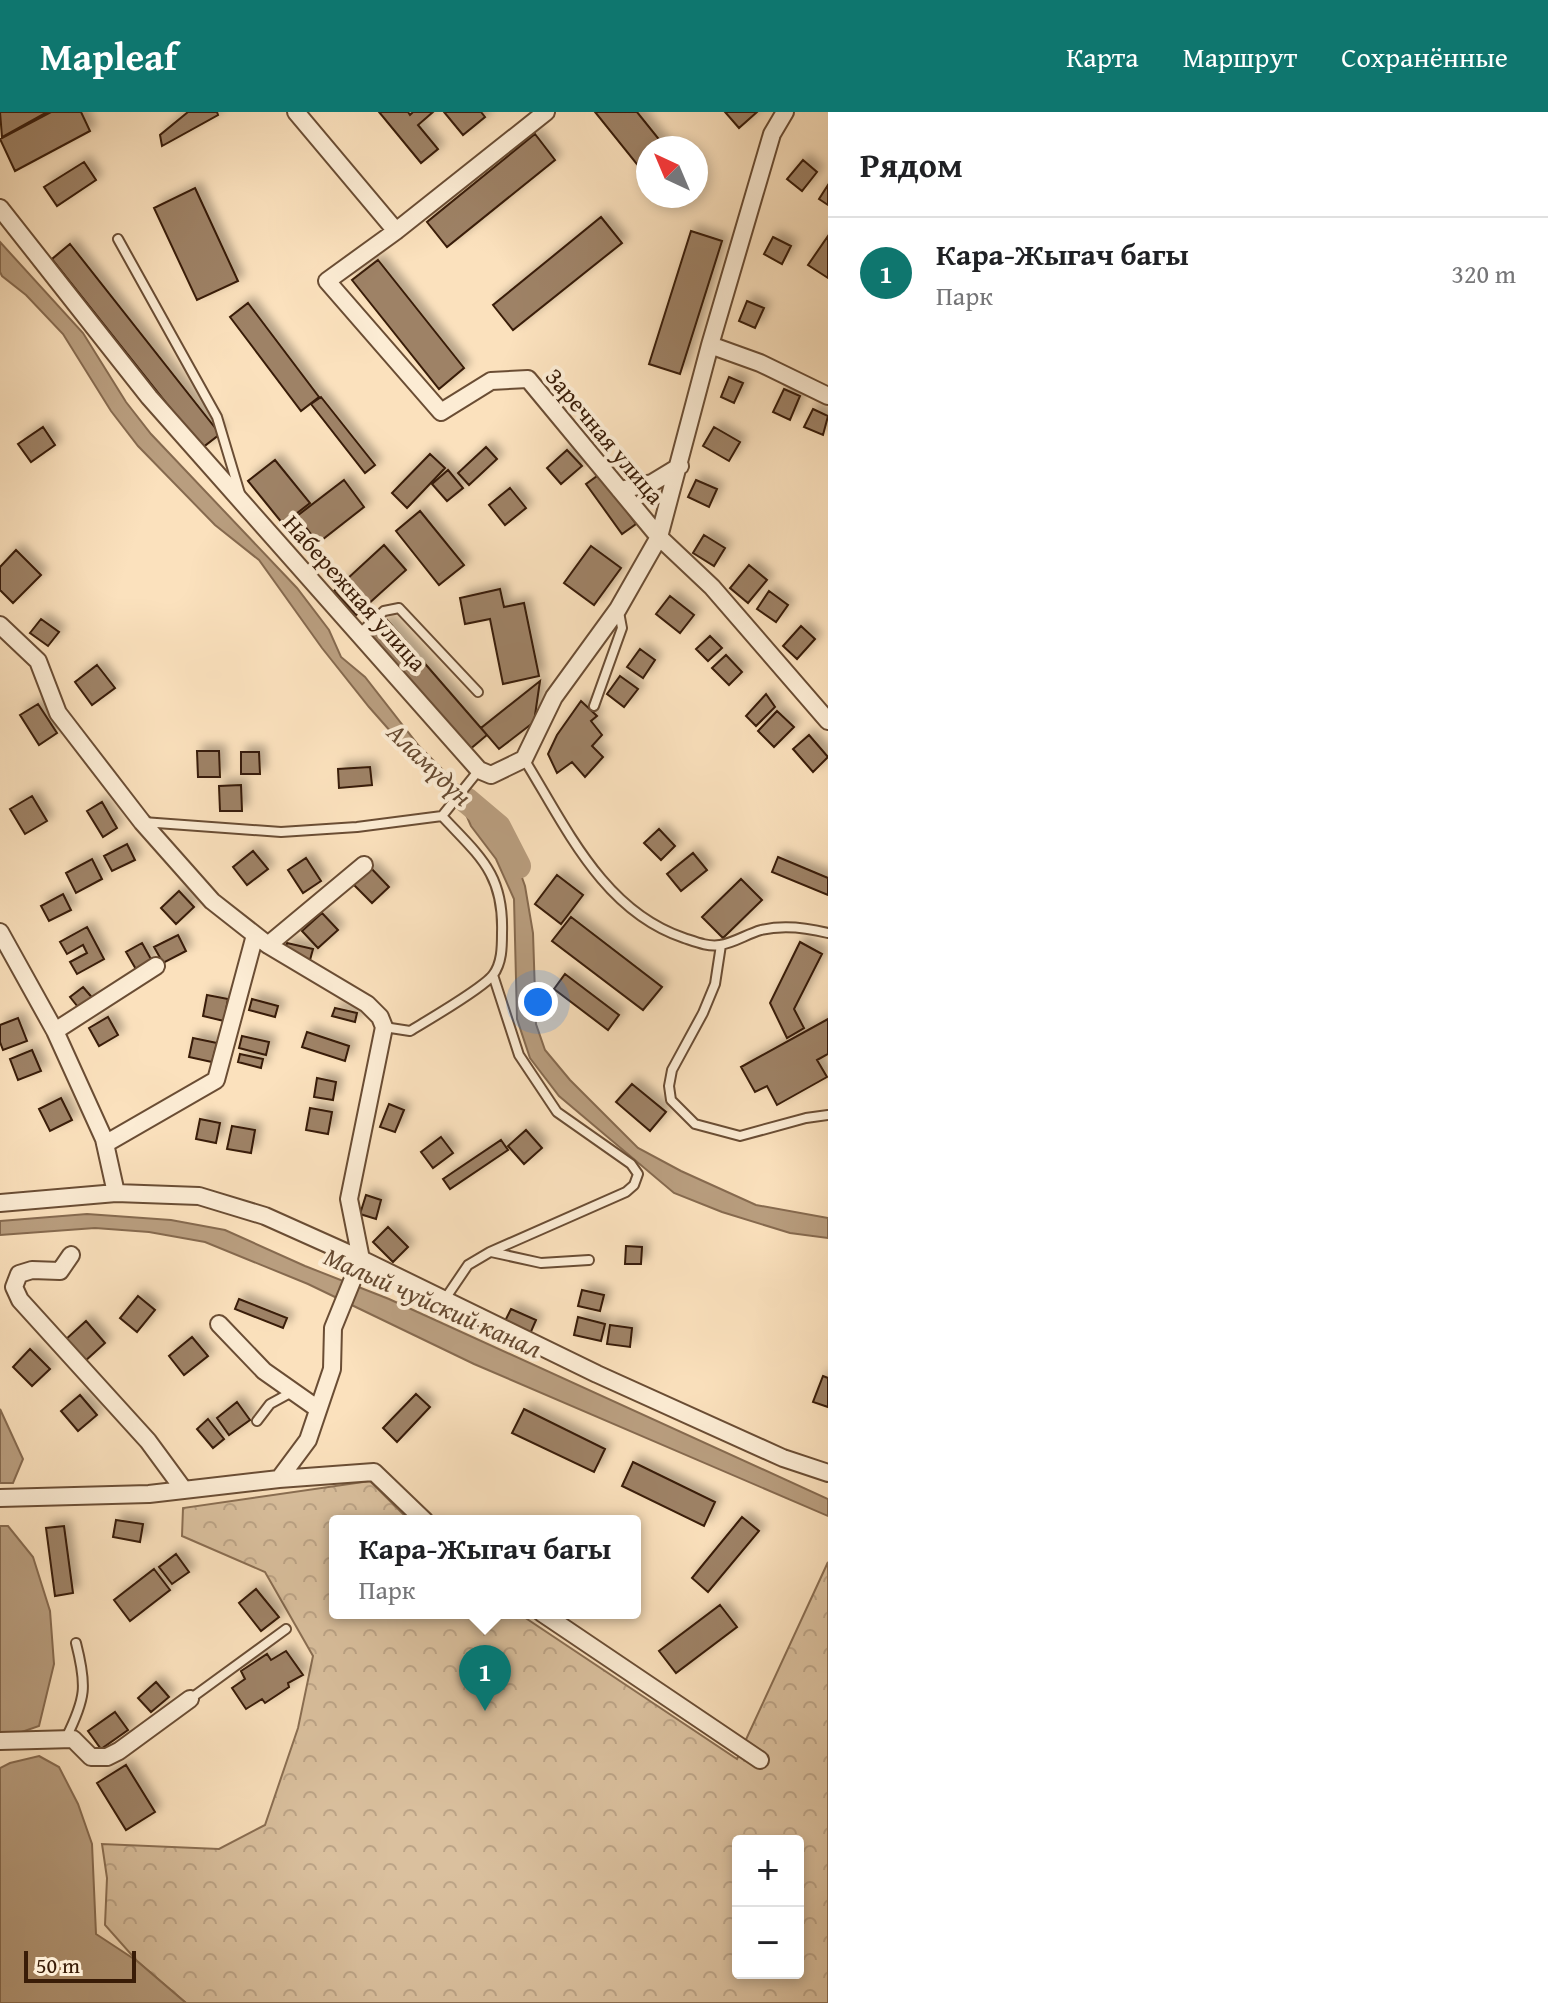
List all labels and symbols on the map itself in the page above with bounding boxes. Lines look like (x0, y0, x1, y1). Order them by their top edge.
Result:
north arrow (636, 136, 708, 208)
street label: Заречная улица (537, 360, 673, 512)
street label: Набережная улица (275, 507, 435, 680)
water label: Аламүдүн (378, 713, 481, 815)
your location (518, 982, 558, 1022)
water label: Малый чуйский канал (318, 1236, 549, 1368)
pin: 1 (459, 1645, 511, 1711)
scale bar (24, 1947, 136, 1983)

